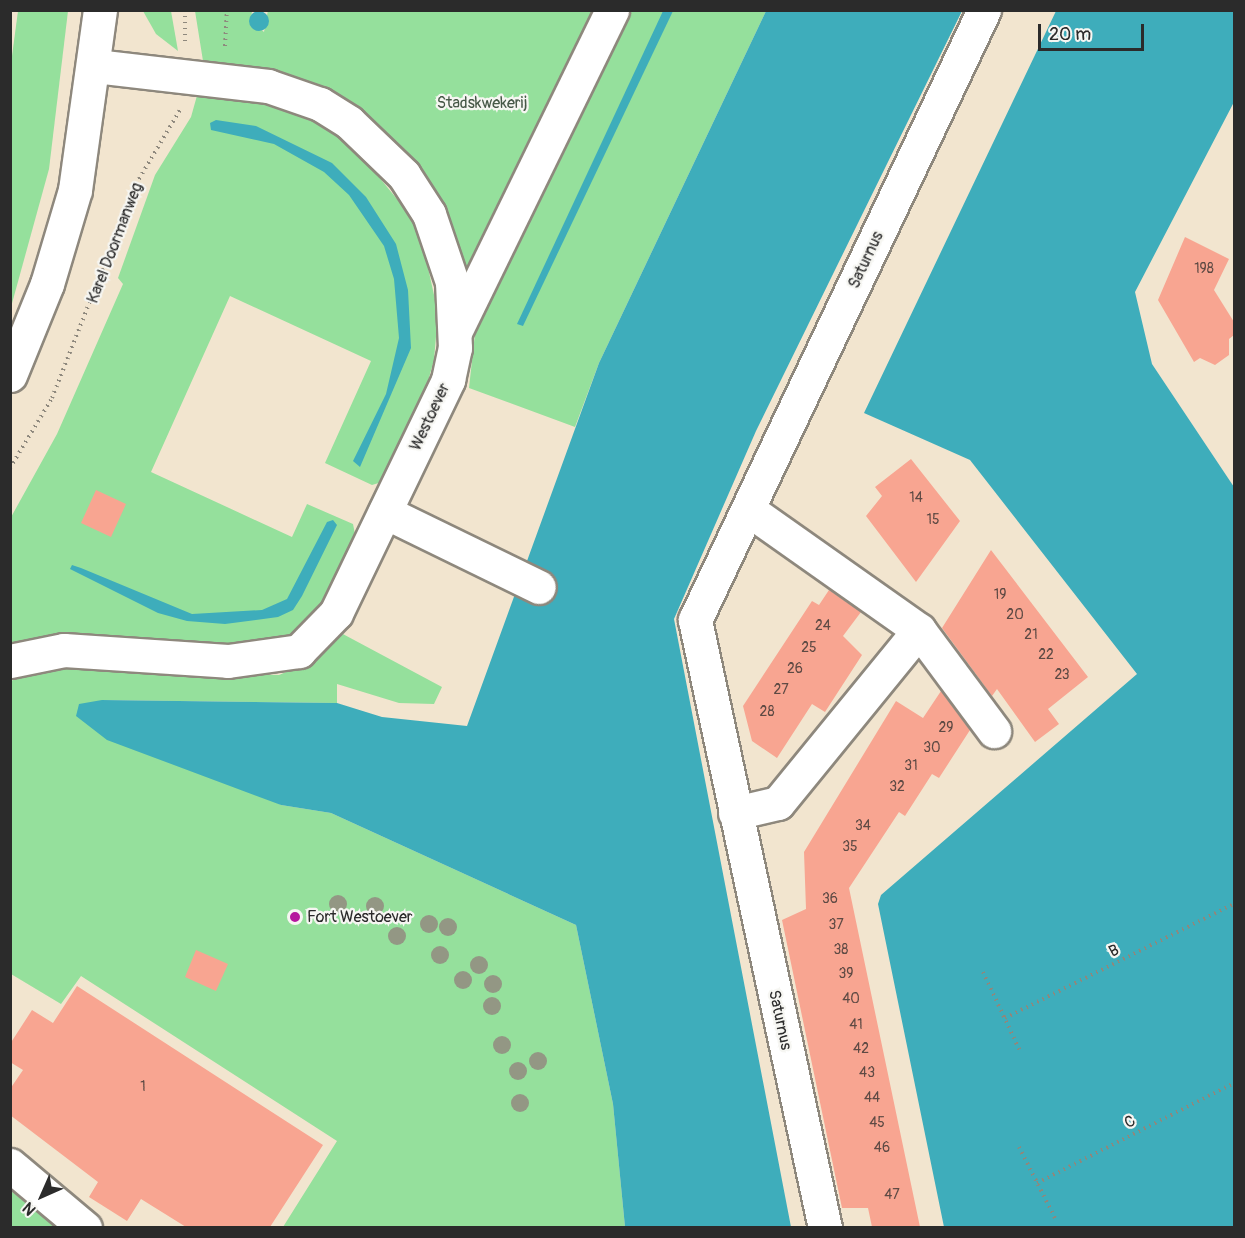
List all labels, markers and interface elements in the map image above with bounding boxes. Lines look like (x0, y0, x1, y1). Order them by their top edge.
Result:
scale bar (1041, 12, 1148, 50)
text: 20 m (1049, 23, 1091, 46)
park label: Stadskwekerij (437, 93, 527, 113)
street label: Karel Doormanweg (83, 180, 147, 306)
street label: Saturnus (844, 228, 888, 292)
house number: 198 (1194, 261, 1214, 277)
street label: Westoever (406, 380, 454, 454)
house number: 14 (909, 490, 923, 506)
house number: 15 (926, 512, 940, 528)
house number: 19 (994, 587, 1006, 603)
house number: 20 (1006, 607, 1024, 623)
house number: 24 (815, 618, 831, 634)
house number: 21 (1024, 627, 1038, 643)
house number: 25 (801, 640, 817, 656)
house number: 22 (1038, 647, 1054, 663)
house number: 26 (787, 661, 803, 677)
house number: 23 (1054, 667, 1070, 683)
house number: 27 (773, 682, 789, 698)
house number: 28 (760, 704, 774, 720)
house number: 29 (938, 720, 954, 736)
house number: 30 (923, 740, 941, 756)
house number: 31 (904, 758, 918, 774)
house number: 32 (889, 779, 905, 795)
house number: 34 (855, 818, 871, 834)
house number: 35 (842, 839, 858, 855)
house number: 36 (822, 891, 838, 907)
place label: Fort Westoever (307, 907, 412, 927)
marker: Fort Westoever (288, 910, 302, 924)
house number: 37 (828, 917, 844, 933)
street label: B (1106, 940, 1122, 962)
house number: 38 (834, 942, 848, 958)
house number: 39 (838, 966, 854, 982)
street label: Saturnus (764, 988, 796, 1052)
house number: 40 (842, 991, 860, 1007)
house number: 41 (849, 1017, 863, 1033)
house number: 42 (853, 1041, 869, 1057)
house number: 43 (859, 1065, 875, 1081)
house number: 1 (140, 1079, 146, 1095)
house number: 44 (864, 1090, 880, 1106)
street label: C (1121, 1111, 1139, 1133)
house number: 45 (869, 1115, 885, 1131)
house number: 46 (874, 1140, 890, 1156)
north arrow (12, 1166, 72, 1226)
house number: 47 (884, 1187, 900, 1203)
text: N (18, 1198, 40, 1220)

